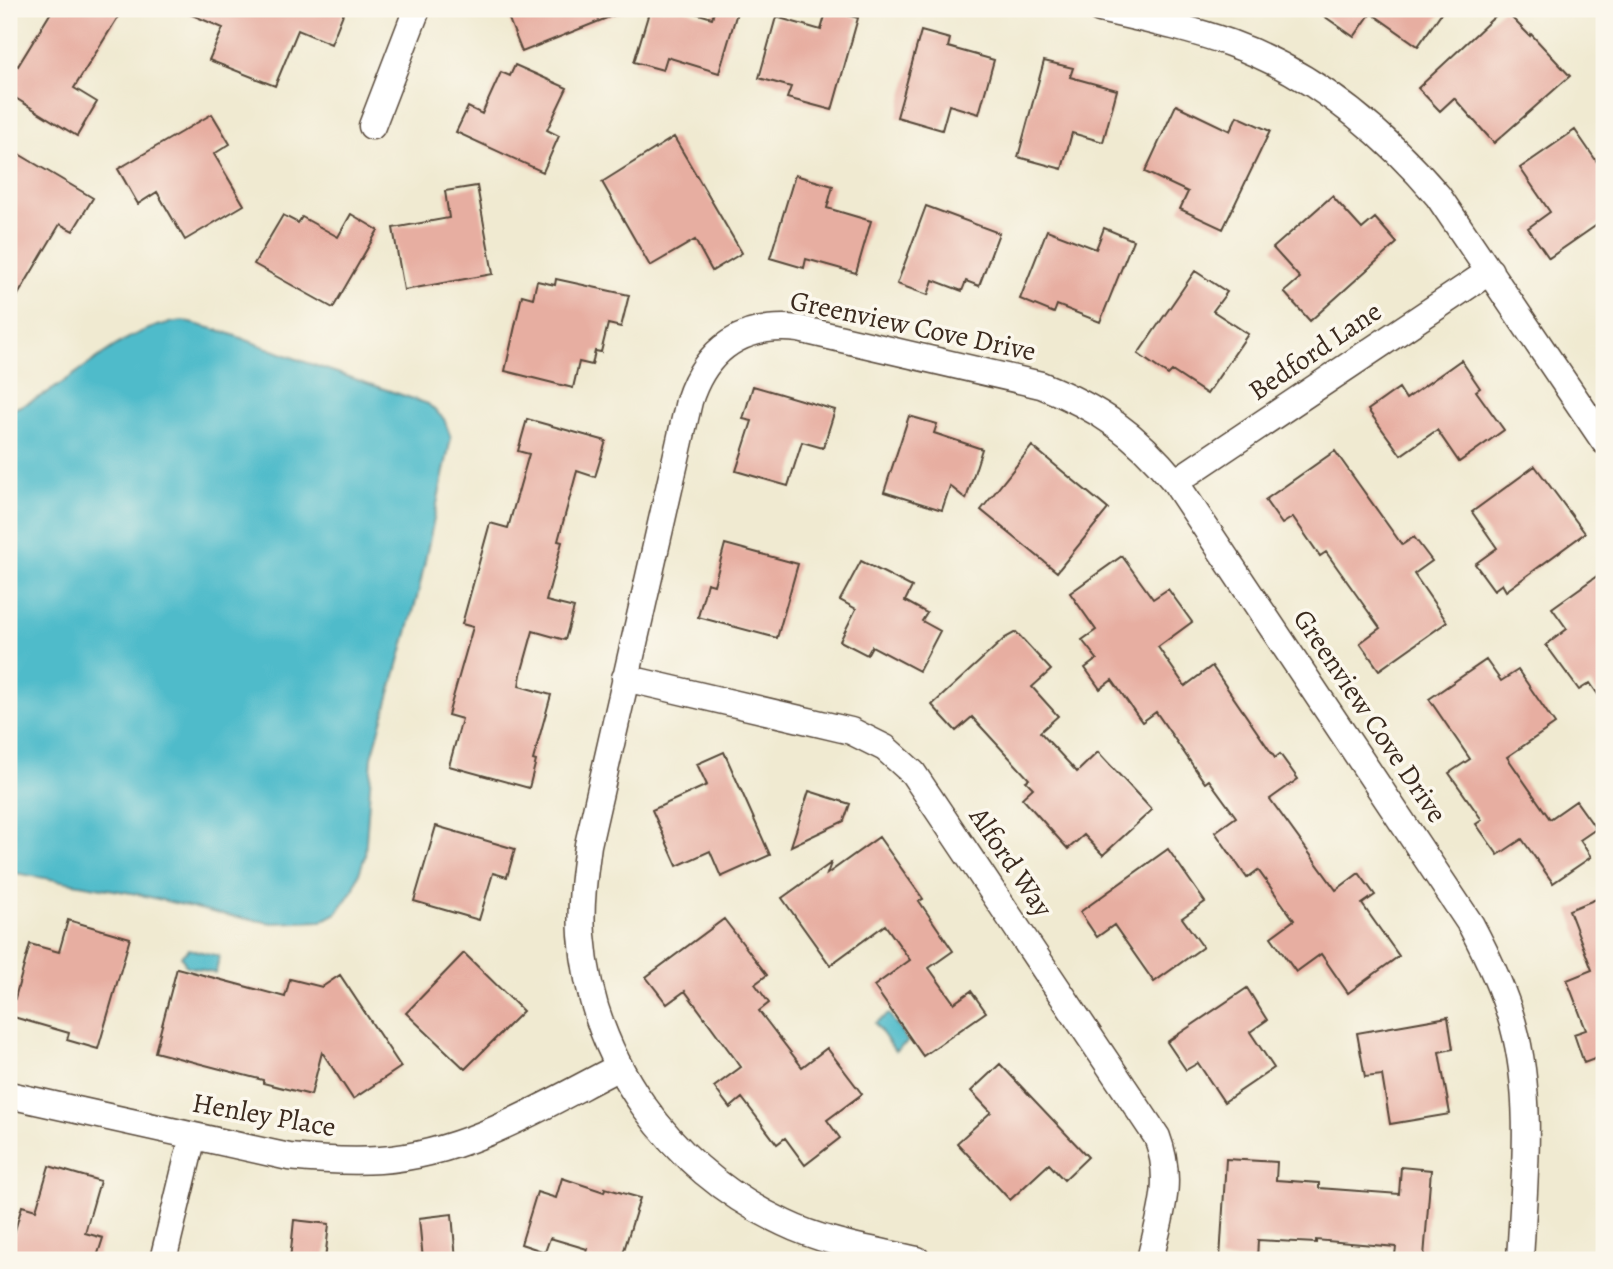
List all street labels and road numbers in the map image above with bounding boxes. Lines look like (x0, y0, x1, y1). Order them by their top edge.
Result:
street label: Greenview Cove Drive (787, 281, 1039, 371)
street label: Bedford Lane (1241, 293, 1389, 409)
street label: Greenview Cove Drive (1284, 602, 1456, 830)
street label: Alford Way (960, 799, 1062, 925)
street label: Henley Place (189, 1084, 339, 1146)

